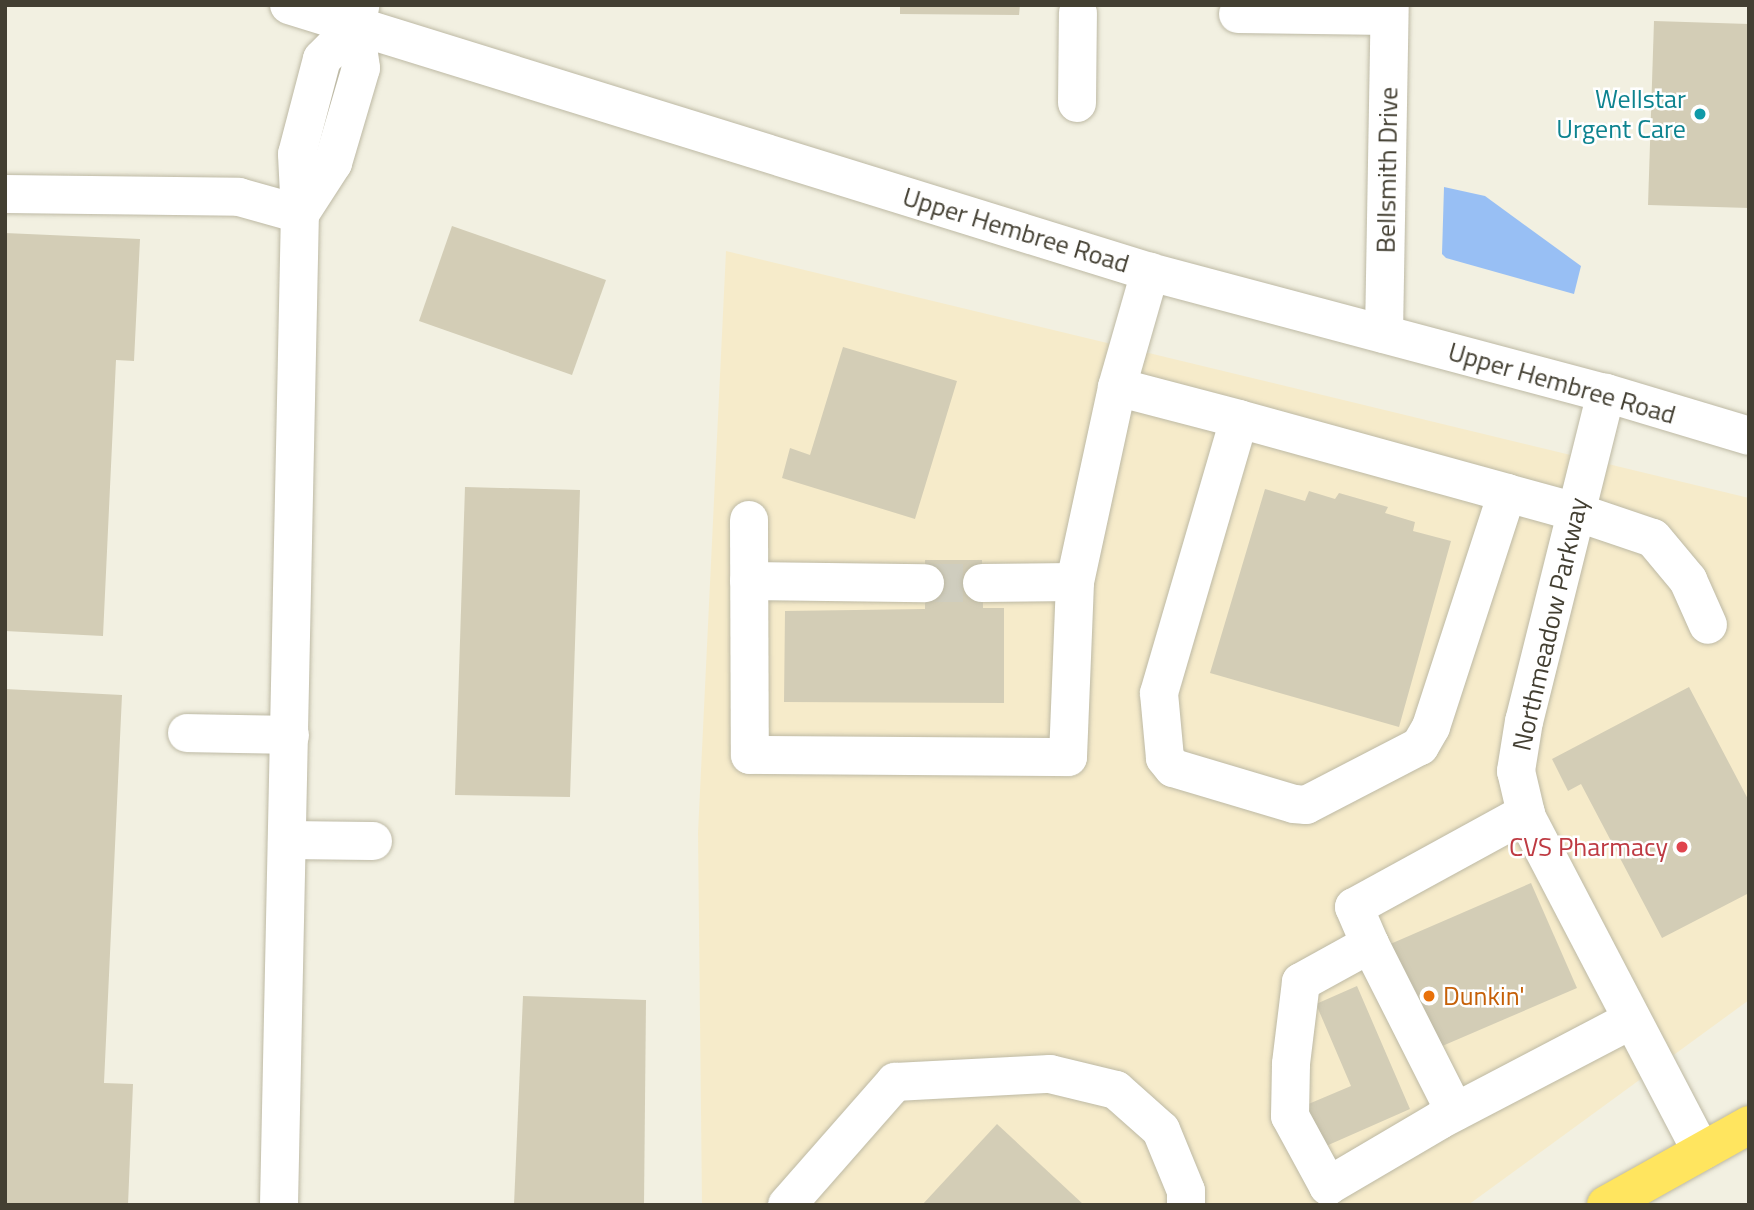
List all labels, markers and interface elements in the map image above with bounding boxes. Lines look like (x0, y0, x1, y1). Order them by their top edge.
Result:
place label: Wellstar Urgent Care (1556, 83, 1686, 144)
street label: Bellsmith Drive (1370, 87, 1404, 253)
marker: Wellstar Urgent Care (1692, 106, 1708, 122)
street label: Upper Hembree Road (899, 181, 1133, 279)
street label: Upper Hembree Road (1445, 336, 1679, 430)
street label: Northmeadow Parkway (1506, 494, 1594, 754)
place label: CVS Pharmacy (1509, 831, 1668, 863)
marker: CVS Pharmacy (1674, 839, 1690, 855)
place label: Dunkin' (1443, 980, 1525, 1012)
marker: Dunkin' (1421, 988, 1437, 1004)

